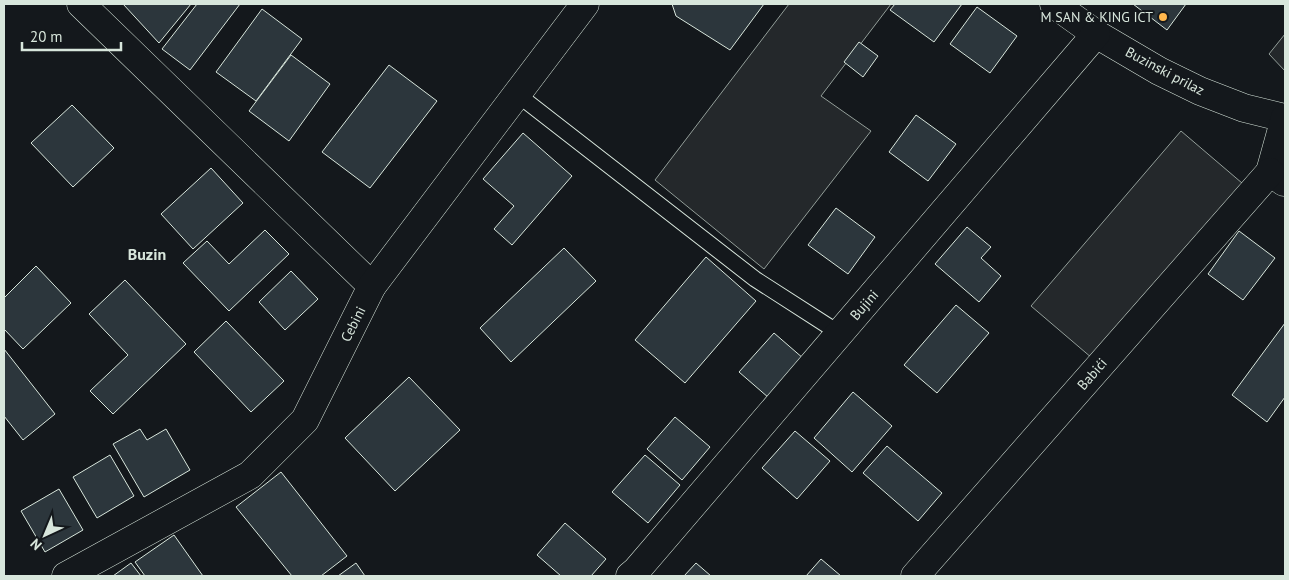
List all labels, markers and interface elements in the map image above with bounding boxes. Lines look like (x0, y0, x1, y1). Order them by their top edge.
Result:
place label: M SAN & KING ICT (1040, 8, 1153, 26)
marker: M SAN & KING ICT (1157, 11, 1169, 23)
scale bar (22, 20, 121, 52)
text: 20 m (30, 27, 63, 46)
street label: Buzinski prilaz (1122, 43, 1208, 99)
district label: Buzin (128, 244, 166, 264)
street label: Bujini (846, 286, 882, 324)
street label: Cebini (337, 303, 369, 345)
street label: Babići (1073, 354, 1111, 394)
north arrow (20, 510, 70, 560)
text: N (26, 535, 46, 554)

